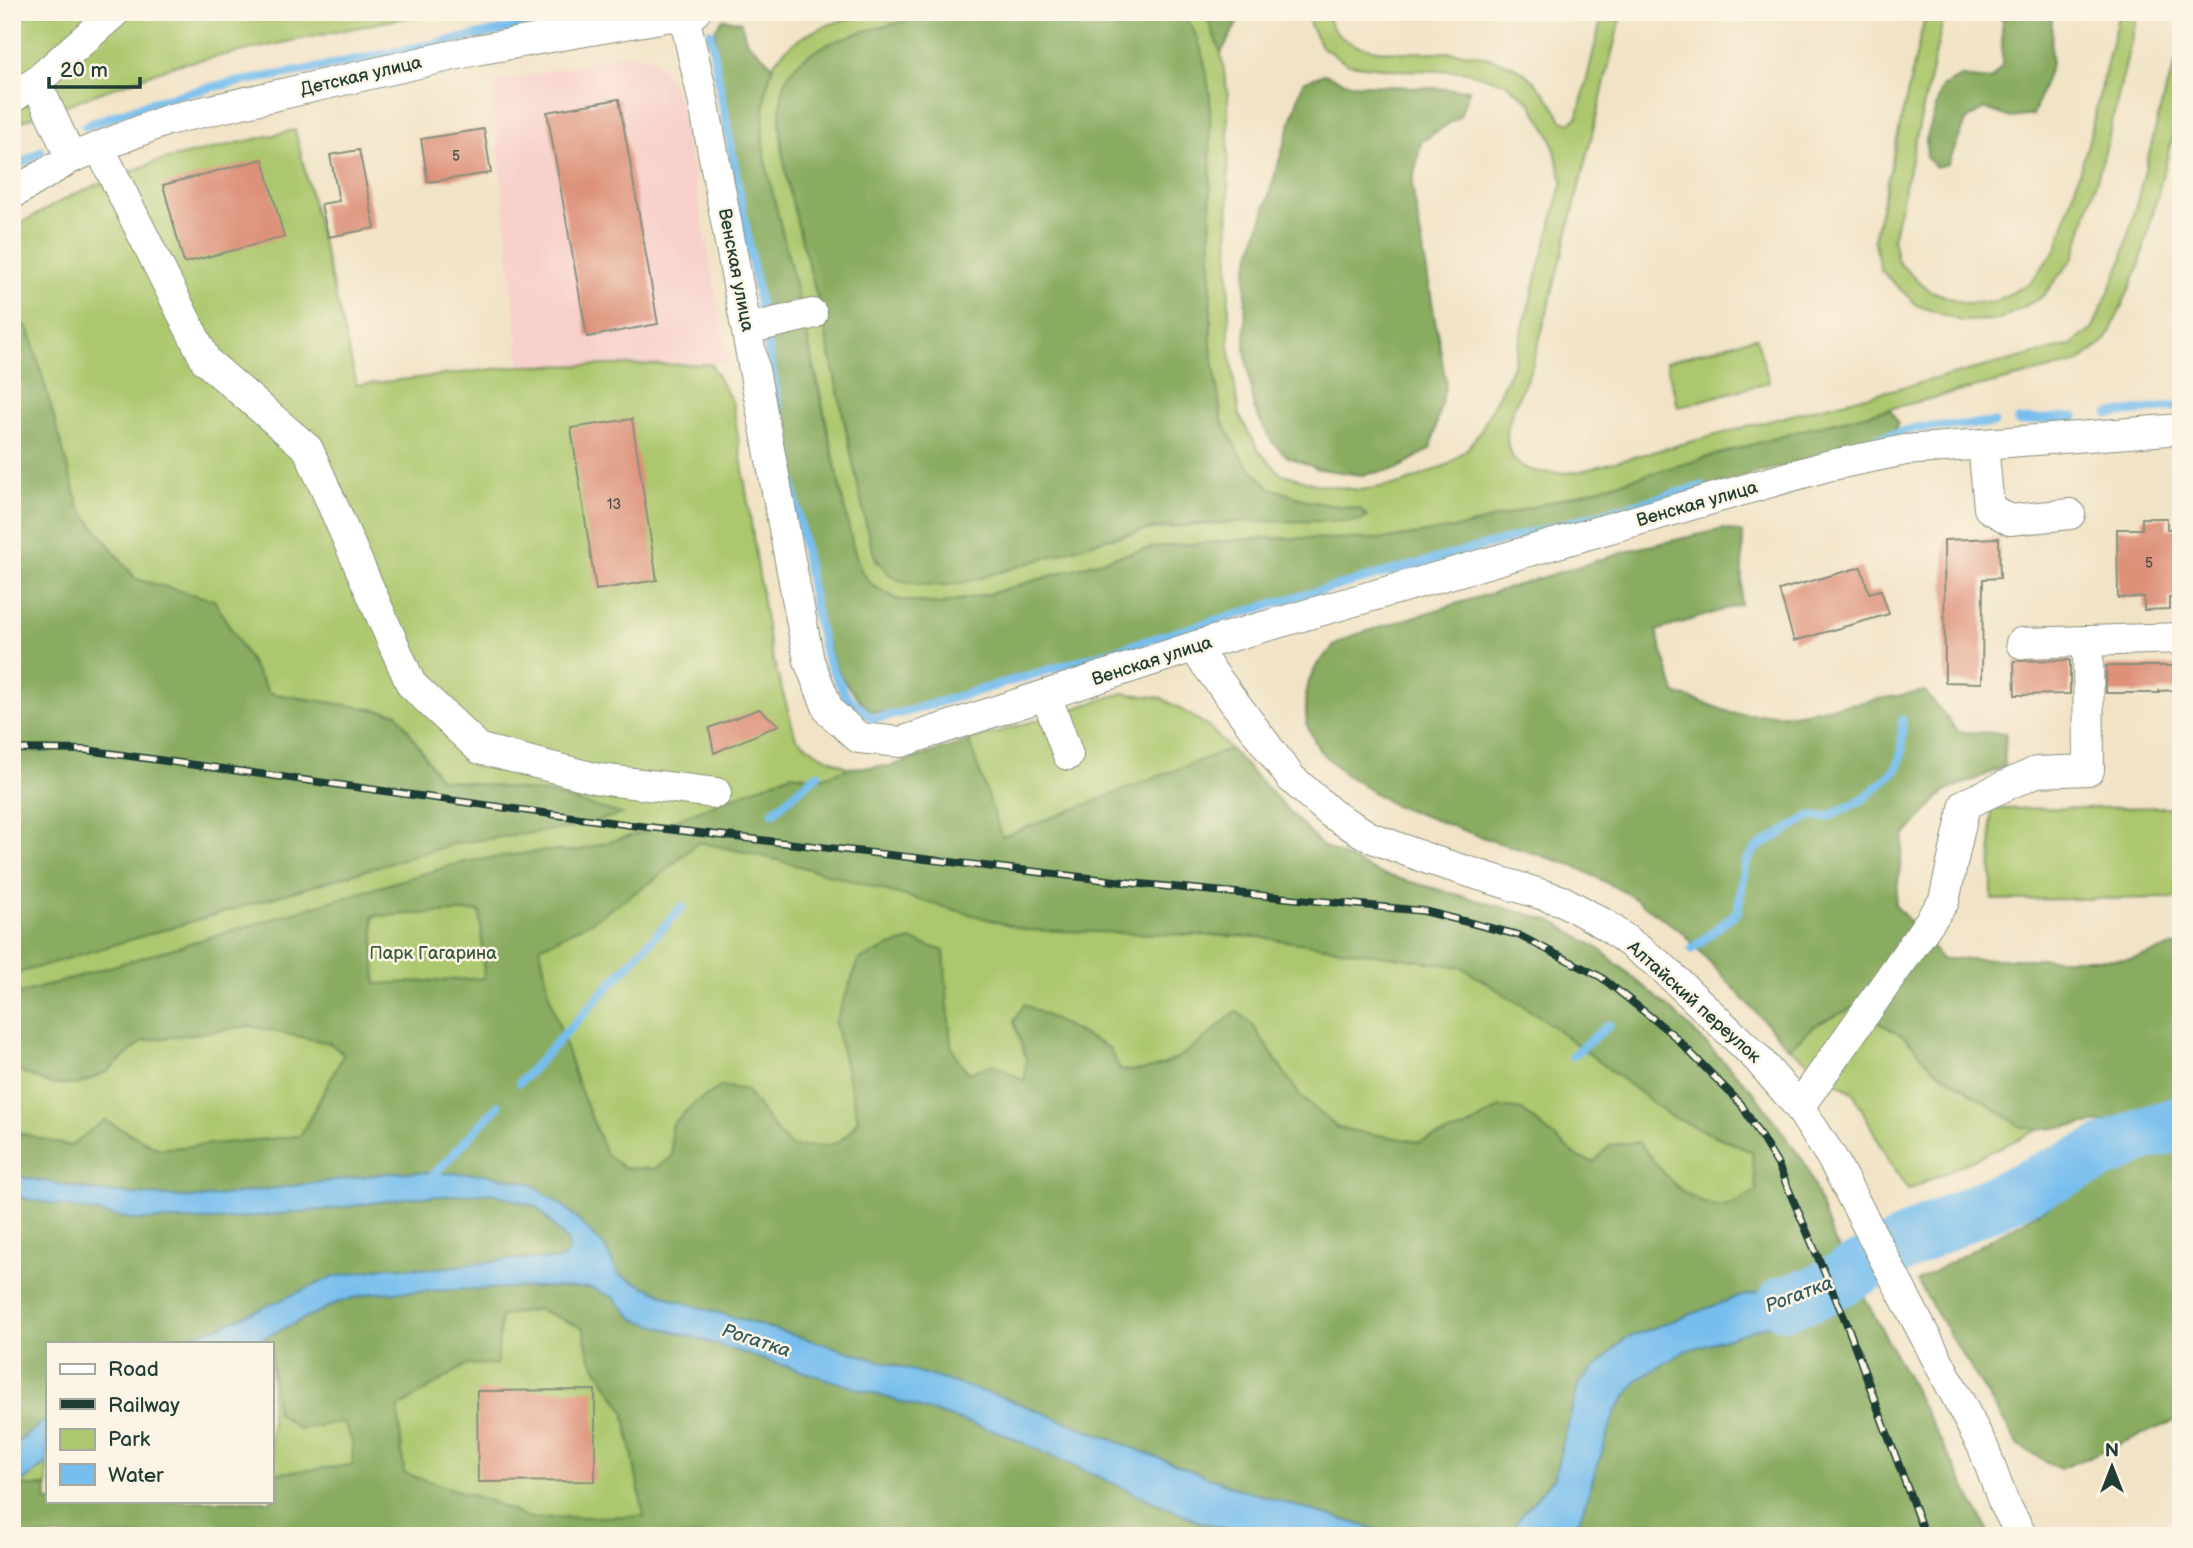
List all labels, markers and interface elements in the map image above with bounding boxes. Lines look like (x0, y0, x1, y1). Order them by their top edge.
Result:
scale bar (49, 46, 140, 90)
street label: Детская улица (298, 52, 424, 100)
text: 20 m (60, 58, 108, 83)
house number: 5 (452, 148, 460, 165)
street label: Венская улица (714, 207, 758, 334)
street label: Венская улица (1634, 477, 1760, 531)
house number: 13 (607, 496, 621, 513)
house number: 5 (2145, 555, 2153, 572)
street label: Венская улица (1089, 632, 1215, 690)
street label: Алтайский переулок (1622, 936, 1765, 1068)
park label: Парк Гагарина (369, 943, 497, 964)
water label: Рогатка (1762, 1272, 1836, 1318)
water label: Рогатка (719, 1319, 793, 1363)
legend (46, 1342, 273, 1502)
text: Road (108, 1357, 159, 1382)
text: Railway (108, 1393, 180, 1418)
text: Park (108, 1427, 151, 1452)
north arrow (2078, 1432, 2148, 1502)
text: N (2105, 1440, 2119, 1463)
text: Water (108, 1463, 164, 1488)

